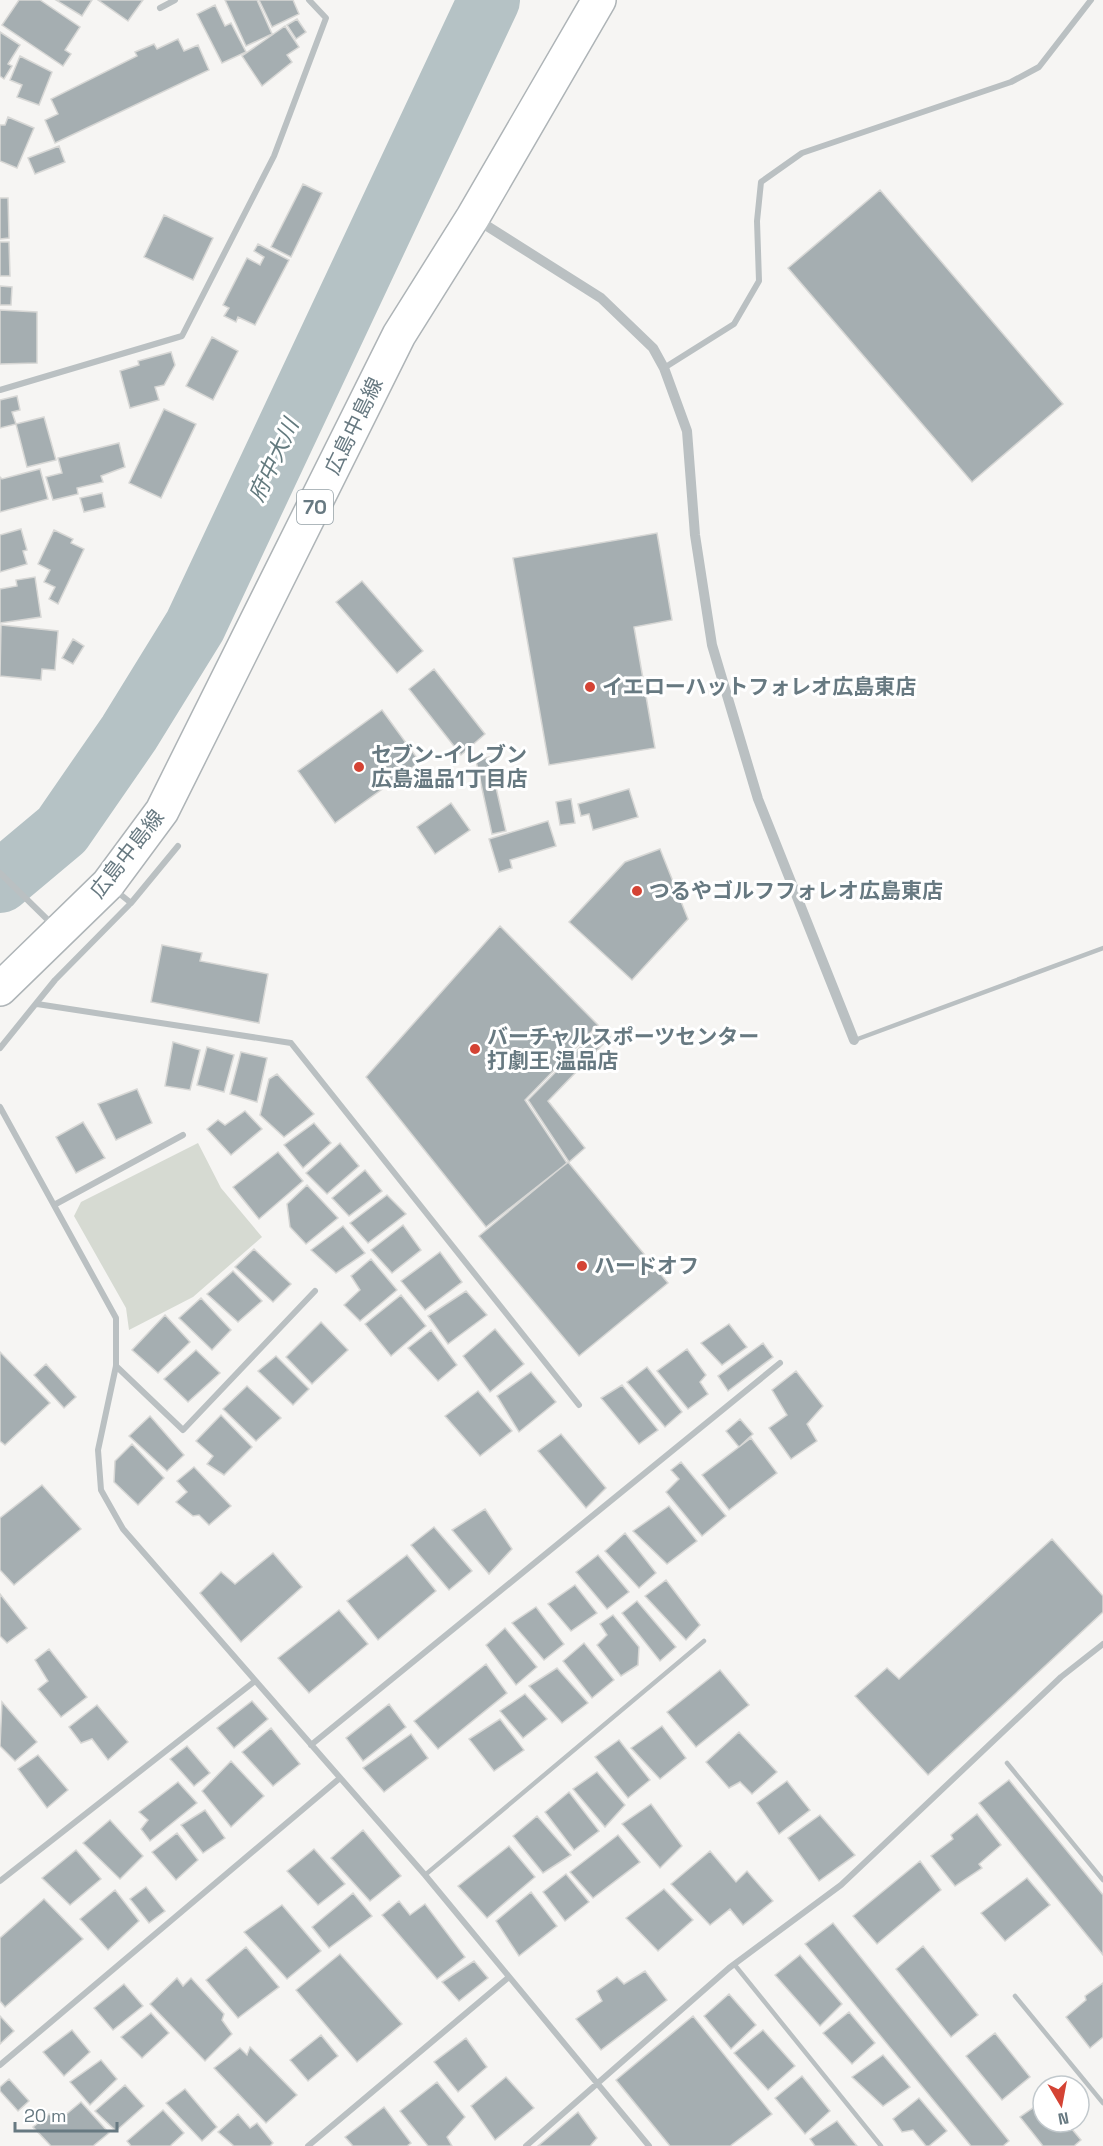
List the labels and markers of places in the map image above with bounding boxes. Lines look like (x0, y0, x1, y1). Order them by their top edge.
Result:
place label: イエローハットフォレオ広島東店 (602, 673, 916, 700)
marker: イエローハットフォレオ広島東店 (583, 680, 597, 694)
place label: セブン‐イレブン 広島温品1丁目店 (371, 741, 528, 792)
marker: セブン‐イレブン 広島温品1丁目店 (352, 760, 366, 774)
place label: つるやゴルフフォレオ広島東店 (649, 877, 943, 904)
marker: つるやゴルフフォレオ広島東店 (630, 884, 644, 898)
place label: バーチャルスポーツセンター 打劇王 温品店 (487, 1023, 759, 1074)
marker: バーチャルスポーツセンター 打劇王 温品店 (468, 1042, 482, 1056)
place label: ハードオフ (594, 1252, 699, 1279)
marker: ハードオフ (575, 1259, 589, 1273)

